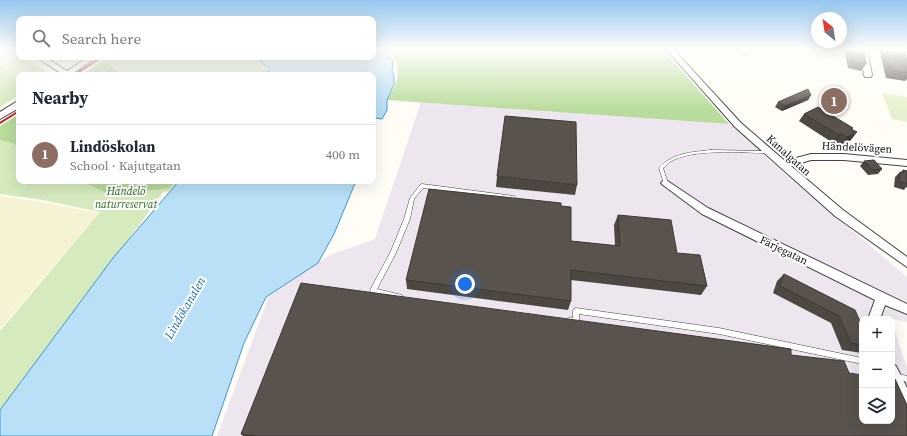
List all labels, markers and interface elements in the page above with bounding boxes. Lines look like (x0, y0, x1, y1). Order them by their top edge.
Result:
north arrow (811, 12, 847, 48)
search box (16, 16, 376, 60)
icon: search (30, 27, 52, 49)
text: Search here (62, 28, 141, 49)
text: Nearby (32, 86, 88, 110)
pin: 1 (821, 86, 847, 116)
street label: Kanalgatan (763, 131, 814, 180)
text: Lindöskolan (70, 136, 156, 157)
street label: Händelövägen (821, 138, 893, 157)
text: 1 (41, 146, 49, 163)
text: 400 m (326, 146, 360, 163)
text: School · Kajutgatan (70, 157, 181, 174)
park label: Händelö naturreservat (95, 184, 157, 212)
street label: Färjegatan (757, 232, 811, 269)
water label: Lindökanalen (160, 274, 209, 343)
your location (455, 274, 475, 294)
map controls (859, 316, 895, 424)
button: + (859, 316, 895, 352)
button: − (859, 352, 895, 388)
button: layers (859, 388, 895, 424)

